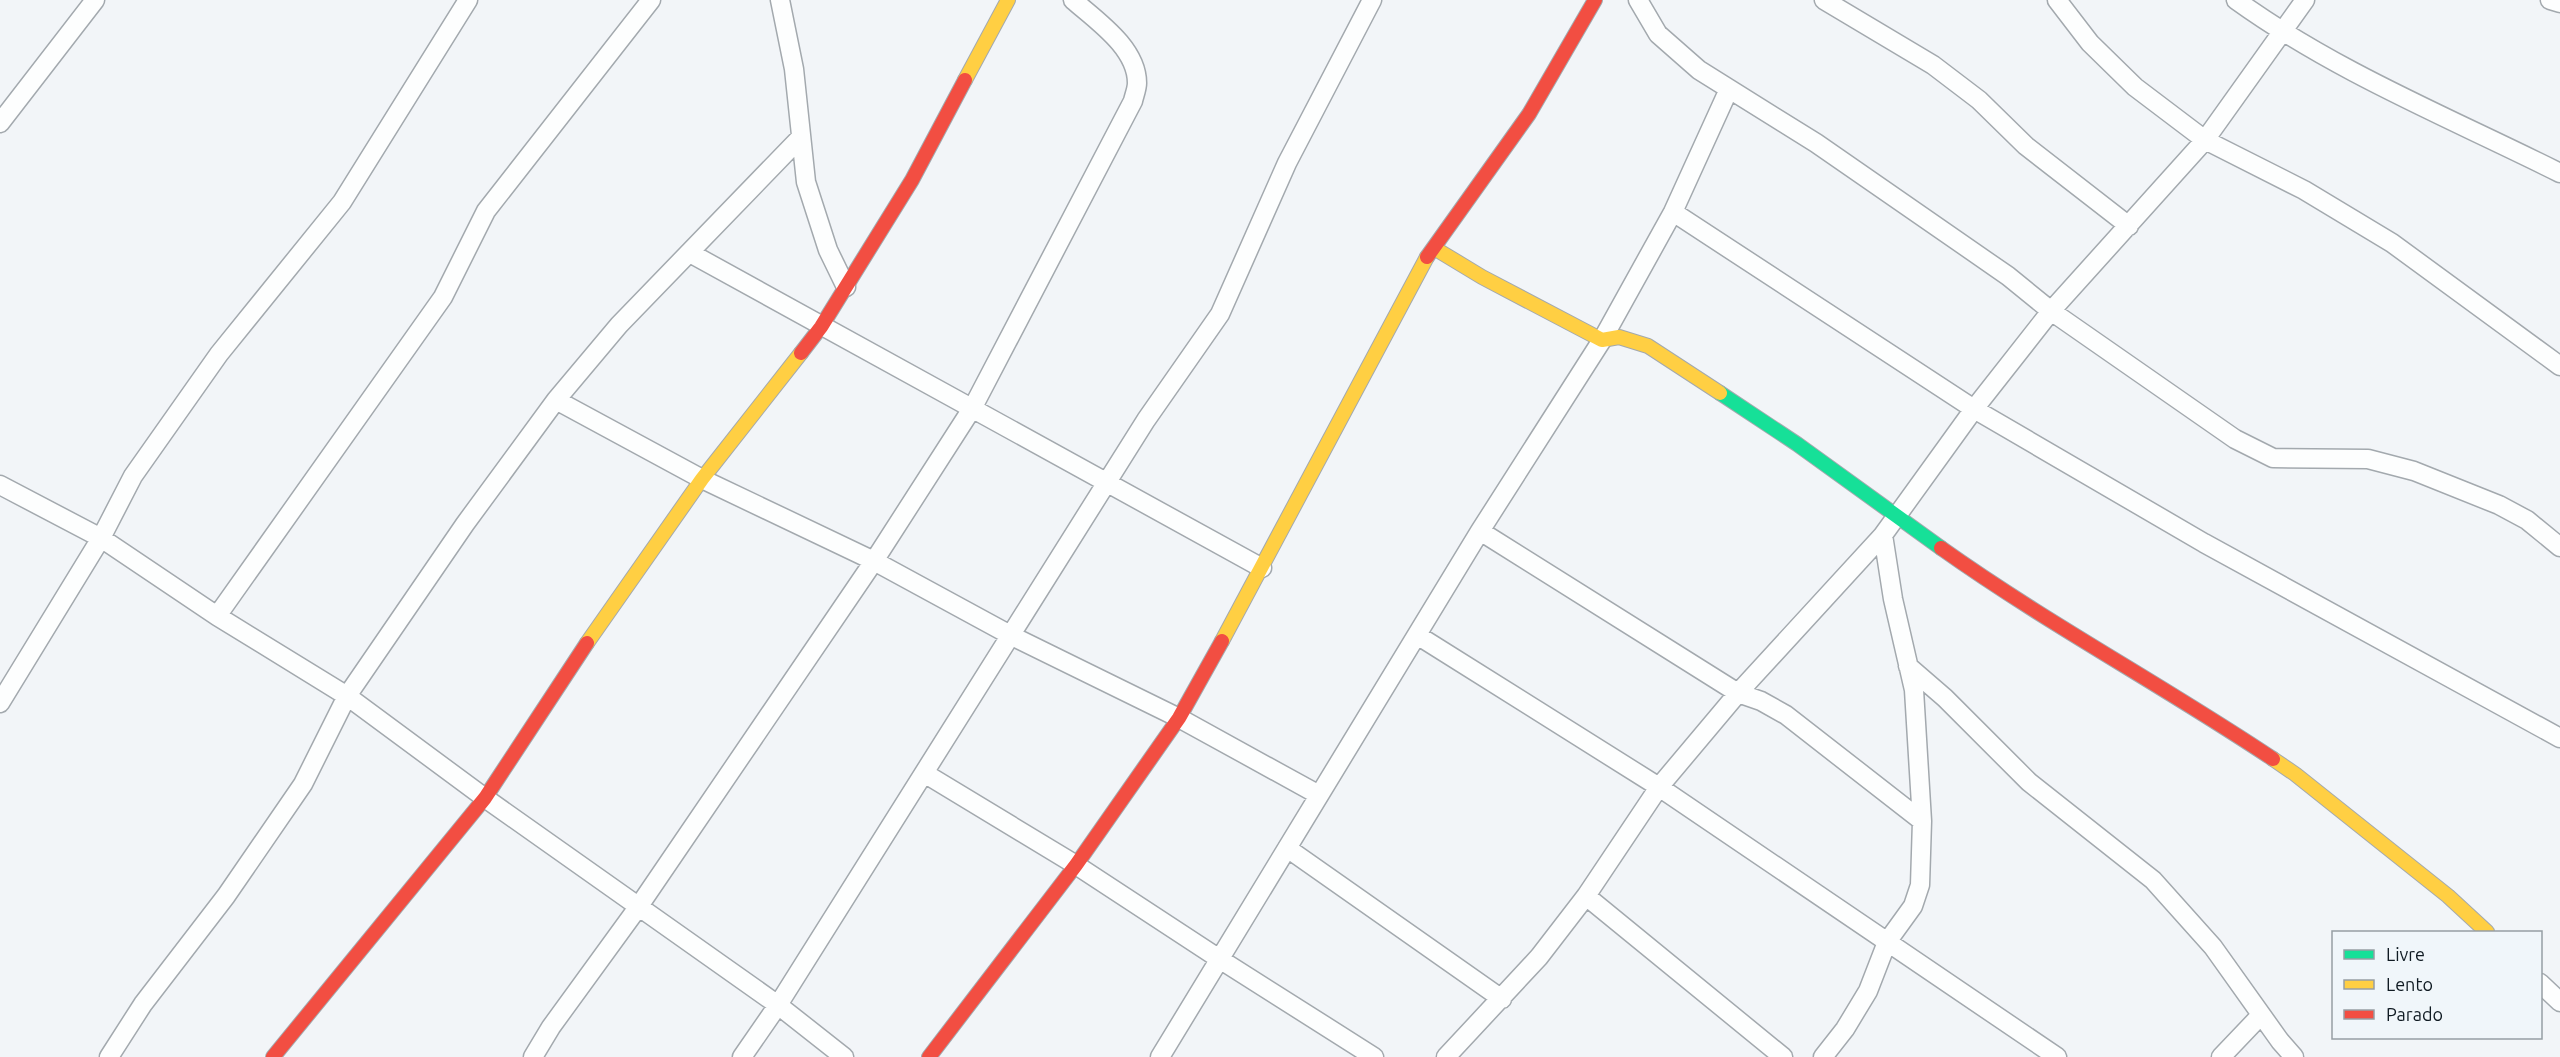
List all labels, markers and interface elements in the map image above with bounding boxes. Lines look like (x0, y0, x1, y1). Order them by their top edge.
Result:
legend (2332, 931, 2542, 1039)
text: Livre (2386, 944, 2425, 964)
text: Lento (2386, 974, 2433, 994)
text: Parado (2386, 1004, 2443, 1024)

